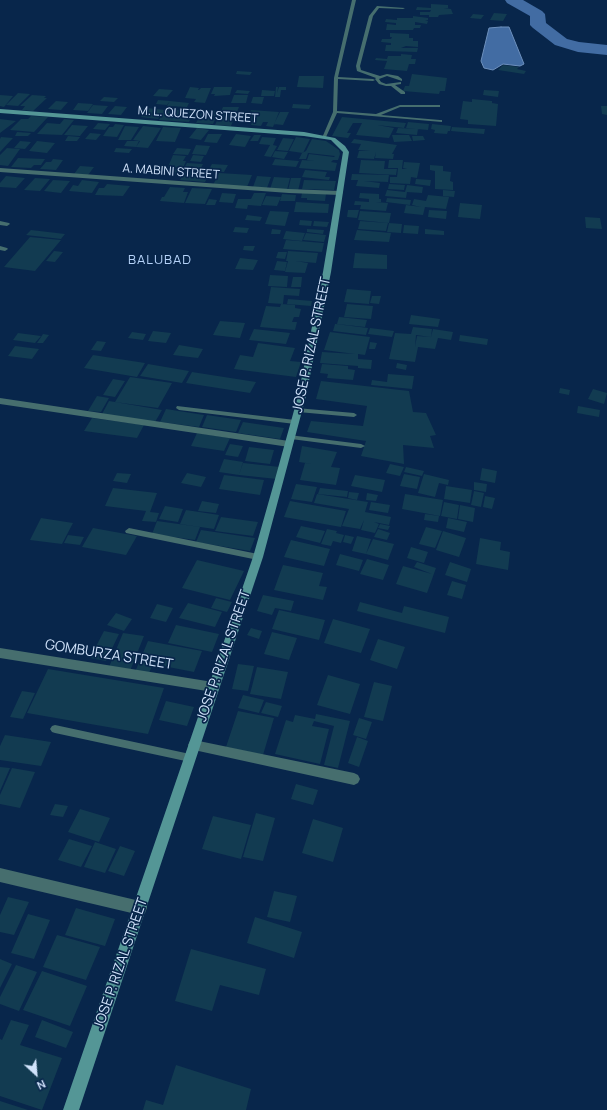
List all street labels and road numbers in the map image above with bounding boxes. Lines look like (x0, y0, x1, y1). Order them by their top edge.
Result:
street label: M. L. QUEZON STREET (137, 104, 259, 126)
street label: A. MABINI STREET (122, 161, 220, 183)
street label: JOSE P. RIZAL STREET (289, 276, 335, 414)
street label: JOSE P. RIZAL STREET (194, 588, 254, 724)
street label: GOMBURZA STREET (44, 637, 174, 673)
street label: JOSE P. RIZAL STREET (91, 896, 151, 1032)

